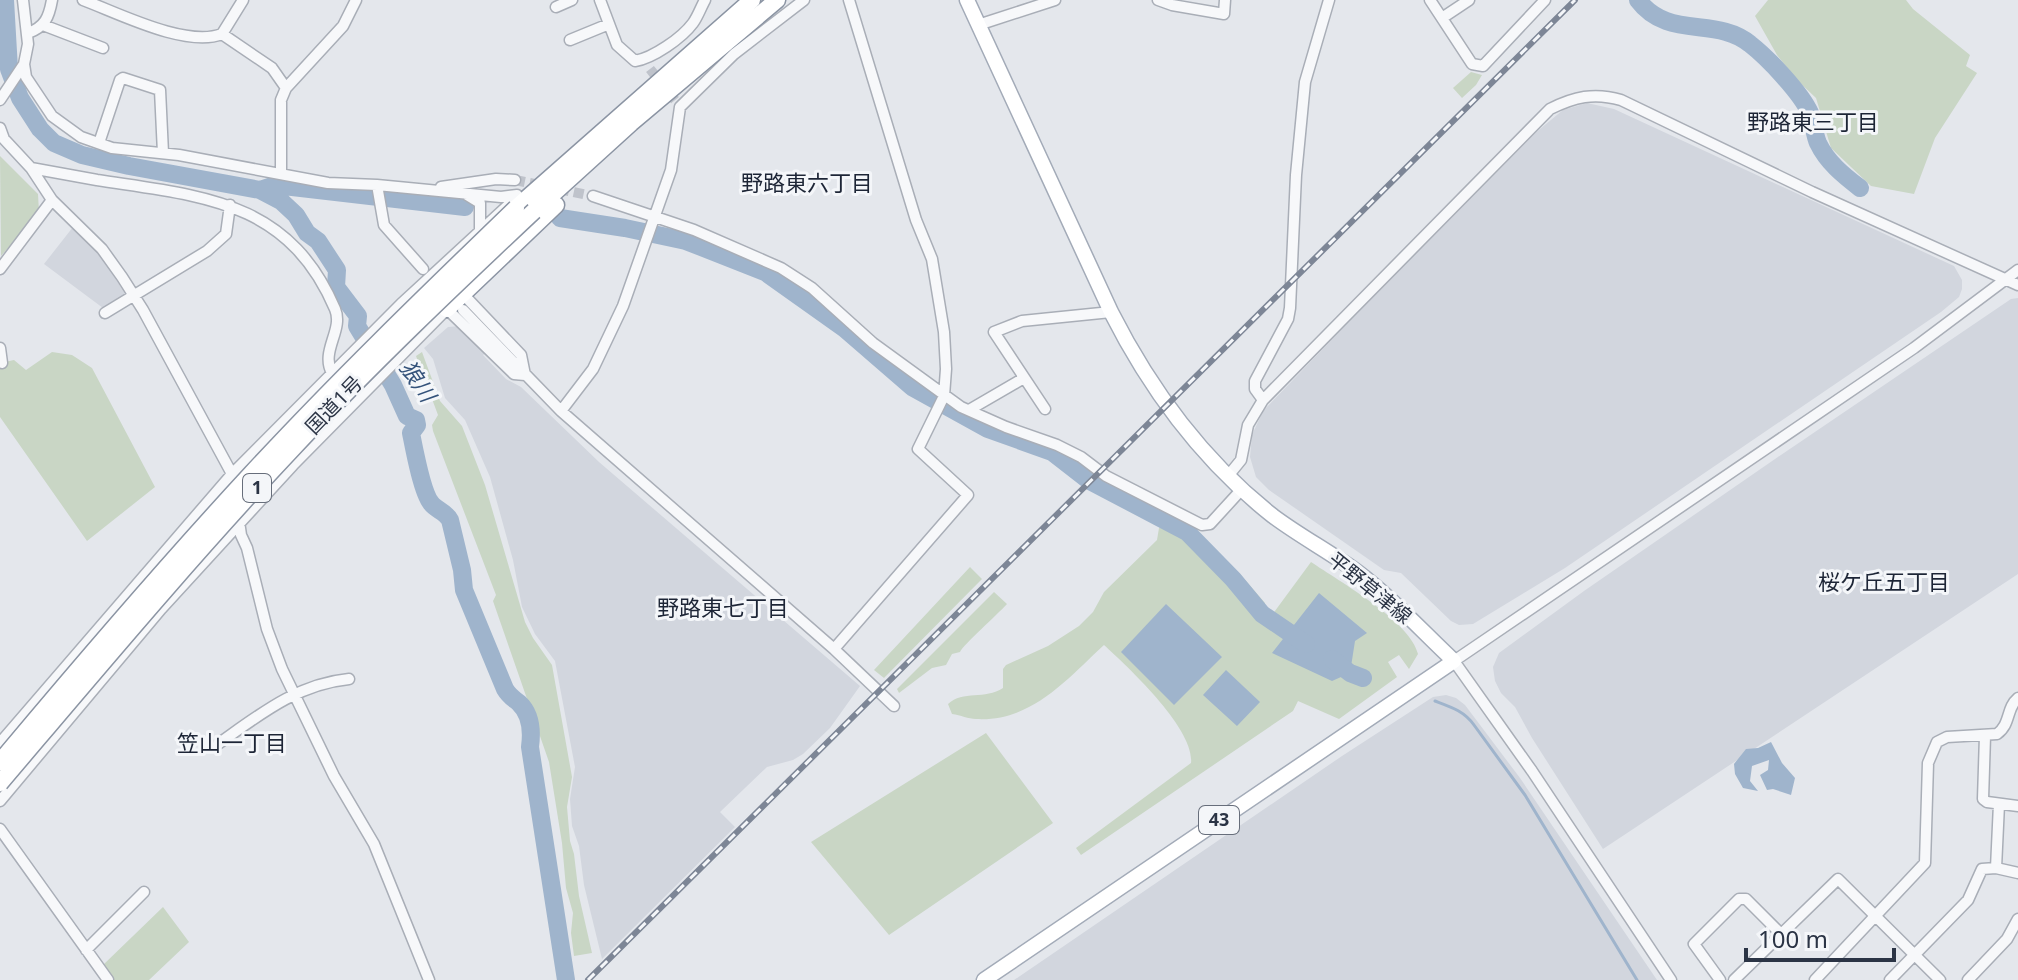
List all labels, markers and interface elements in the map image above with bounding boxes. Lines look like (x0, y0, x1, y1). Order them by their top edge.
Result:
district label: 野路東三丁目 (1747, 106, 1879, 136)
district label: 野路東六丁目 (741, 167, 873, 197)
water label: 狼川 (394, 354, 445, 409)
street label: 国道1号 (299, 370, 368, 440)
road number: 1 (243, 474, 271, 502)
street label: 平野草津線 (1323, 546, 1418, 630)
district label: 桜ケ丘五丁目 (1818, 566, 1950, 596)
district label: 野路東七丁目 (657, 592, 789, 622)
district label: 笠山一丁目 (177, 727, 287, 757)
road number: 43 (1199, 806, 1239, 834)
scale bar (1746, 912, 1894, 962)
text: 100 m (1758, 922, 1828, 955)

